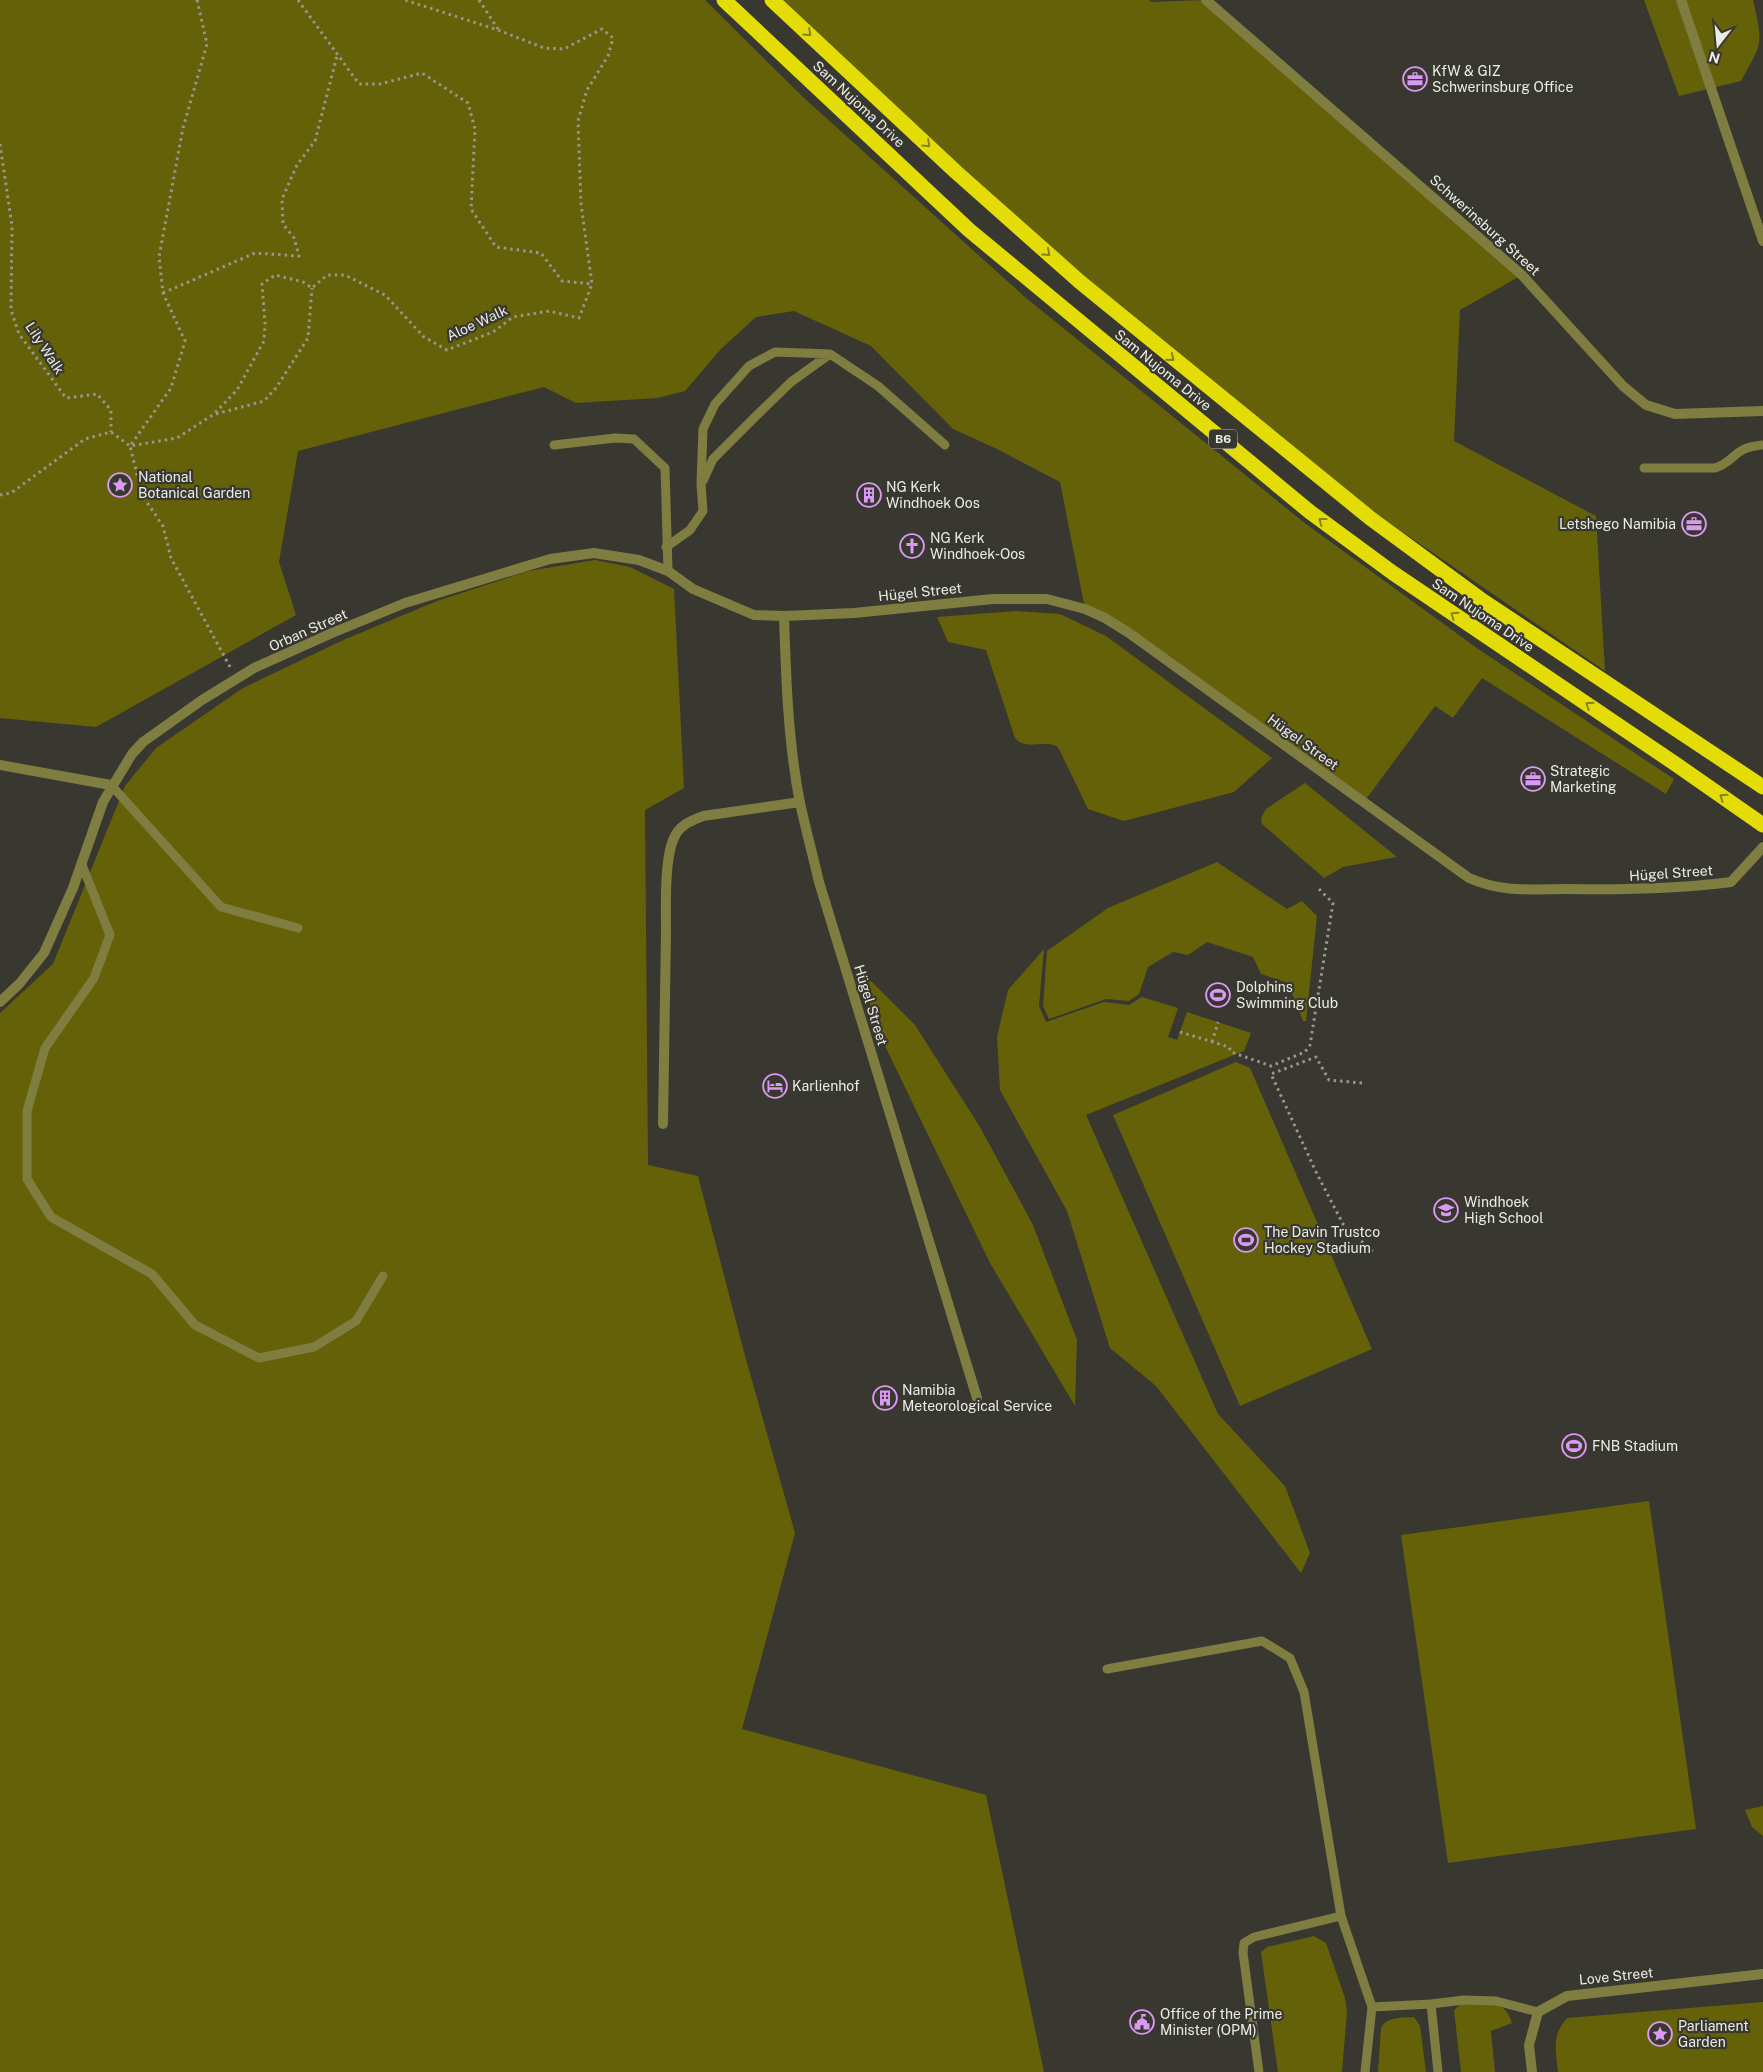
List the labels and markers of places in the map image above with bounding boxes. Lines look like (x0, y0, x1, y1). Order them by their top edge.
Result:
place label: KfW & GIZ Schwerinsburg Office (1432, 63, 1573, 95)
office icon: KfW & GIZ Schwerinsburg Office (1402, 66, 1428, 92)
place label: National Botanical Garden (138, 469, 250, 501)
place icon: National Botanical Garden (107, 472, 133, 498)
place label: NG Kerk Windhoek Oos (886, 479, 980, 511)
building icon: NG Kerk Windhoek Oos (856, 482, 882, 508)
office icon: Letshego Namibia (1681, 511, 1707, 537)
place label: Letshego Namibia (1559, 516, 1676, 532)
place label: NG Kerk Windhoek-Oos (930, 530, 1025, 562)
church icon: NG Kerk Windhoek-Oos (899, 533, 925, 559)
place label: Strategic Marketing (1550, 763, 1617, 795)
office icon: Strategic Marketing (1520, 766, 1546, 792)
place label: Dolphins Swimming Club (1236, 979, 1338, 1011)
sports icon: Dolphins Swimming Club (1205, 982, 1231, 1008)
hotel icon: Karlienhof (762, 1073, 788, 1099)
place label: Karlienhof (792, 1078, 860, 1094)
place label: Windhoek High School (1464, 1194, 1543, 1226)
school or university icon: Windhoek High School (1433, 1197, 1459, 1223)
place label: The Davin Trustco Hockey Stadium (1264, 1224, 1380, 1256)
sports icon: The Davin Trustco Hockey Stadium (1233, 1227, 1259, 1253)
place label: Namibia Meteorological Service (902, 1382, 1052, 1414)
building icon: Namibia Meteorological Service (872, 1385, 898, 1411)
sports icon: FNB Stadium (1561, 1433, 1587, 1459)
place label: FNB Stadium (1592, 1438, 1678, 1454)
place label: Office of the Prime Minister (OPM) (1160, 2006, 1282, 2038)
public building icon: Office of the Prime Minister (OPM) (1129, 2009, 1155, 2035)
place label: Parliament Garden (1678, 2018, 1749, 2050)
place icon: Parliament Garden (1647, 2021, 1673, 2047)

